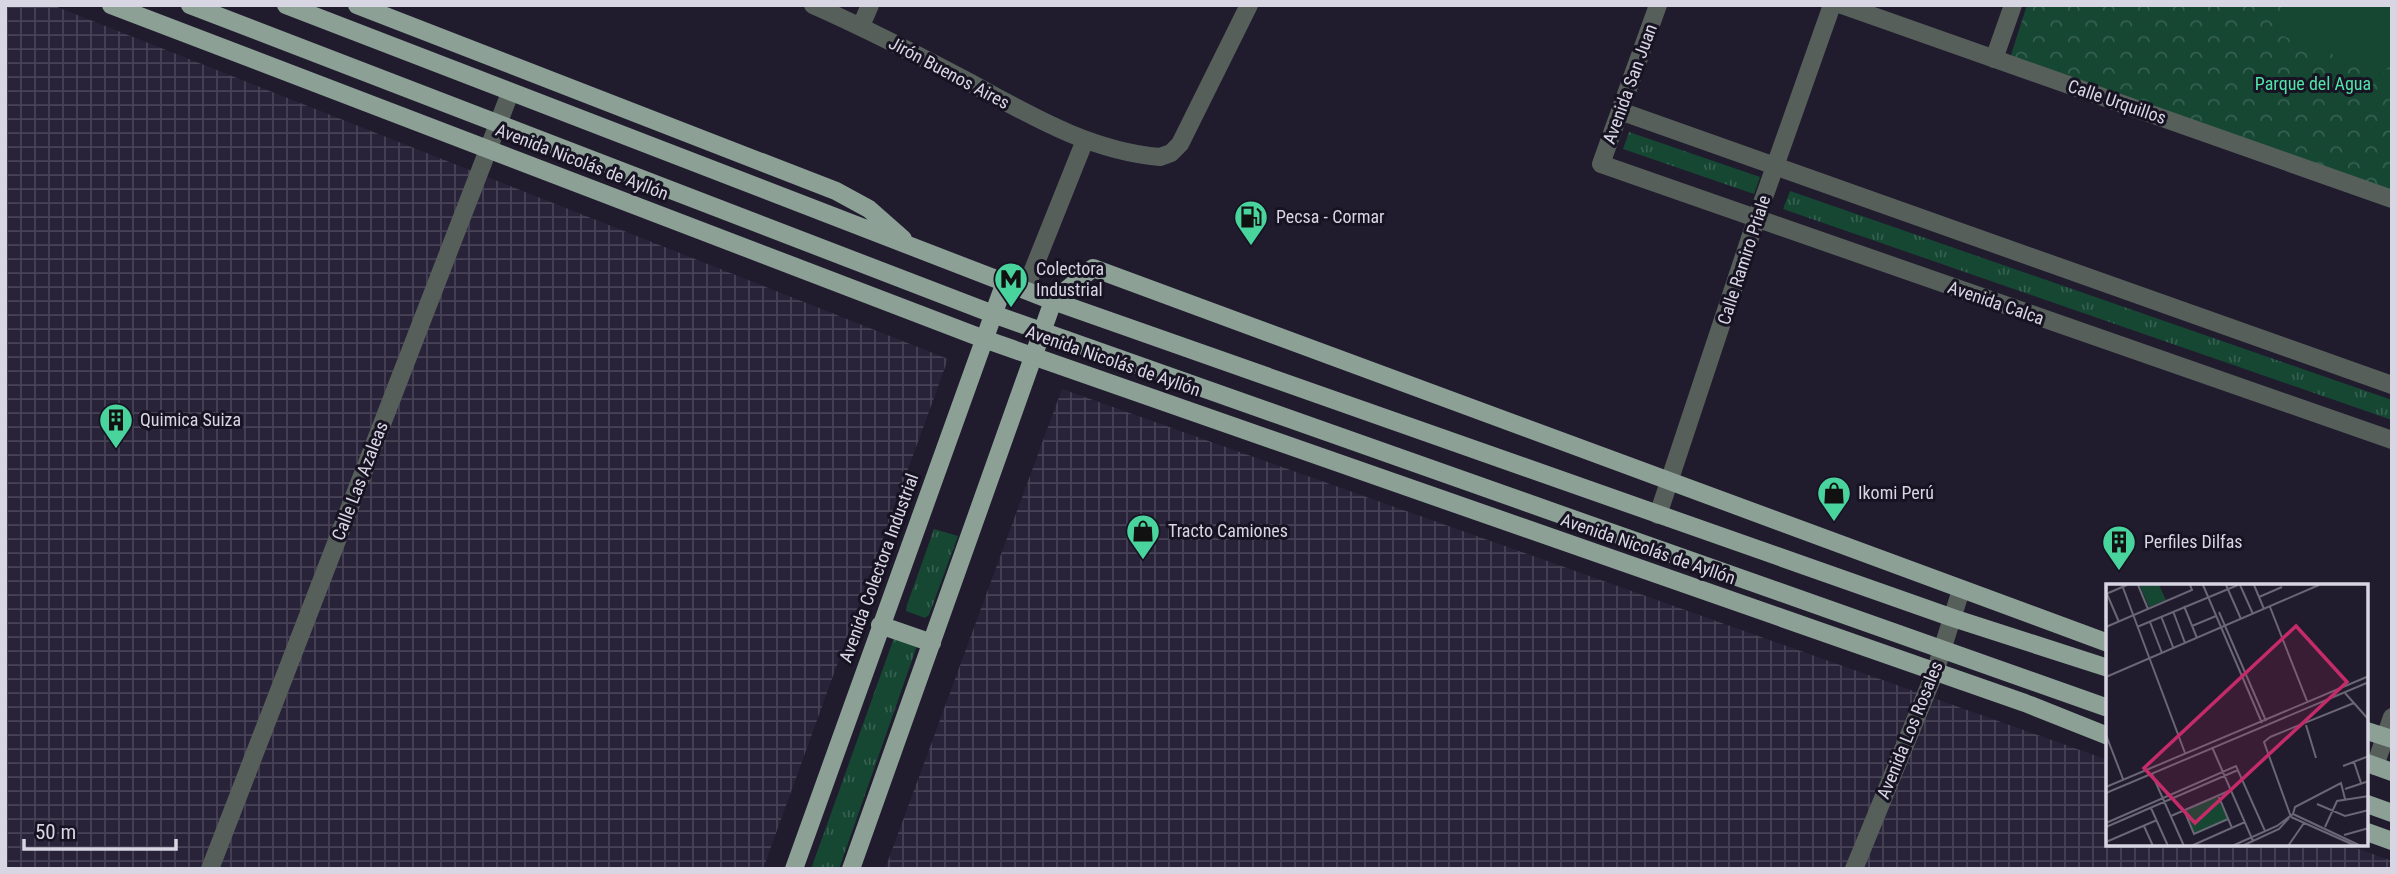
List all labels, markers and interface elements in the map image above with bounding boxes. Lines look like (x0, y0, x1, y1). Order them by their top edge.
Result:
street label: Avenida San Juan (1598, 21, 1661, 147)
street label: Jirón Buenos Aires (885, 32, 1013, 113)
park label: Parque del Agua (2255, 73, 2371, 94)
street label: Calle Urquillos (2065, 75, 2169, 128)
street label: Avenida Nicolás de Ayllón (493, 119, 671, 204)
street label: Calle Ramiro Priale (1713, 193, 1774, 327)
fuel station icon: Pecsa - Cormar (1232, 198, 1270, 247)
place label: Pecsa - Cormar (1276, 206, 1385, 227)
place label: Colectora Industrial (1036, 258, 1104, 300)
metro station icon: Colectora Industrial (992, 260, 1030, 309)
street label: Avenida Calca (1945, 276, 2047, 329)
street label: Avenida Nicolás de Ayllón (1023, 321, 1203, 400)
building icon: Quimica Suiza (97, 401, 135, 450)
place label: Quimica Suiza (140, 409, 241, 430)
street label: Calle Las Azaleas (327, 418, 392, 543)
street label: Avenida Colectora Industrial (835, 471, 923, 665)
shop icon: Ikomi Perú (1815, 474, 1853, 523)
place label: Ikomi Perú (1858, 482, 1934, 503)
street label: Avenida Nicolás de Ayllón (1558, 509, 1738, 588)
shop icon: Tracto Camiones (1124, 512, 1162, 561)
place label: Tracto Camiones (1168, 520, 1288, 541)
building icon: Perfiles Dilfas (2100, 523, 2138, 572)
place label: Perfiles Dilfas (2144, 531, 2243, 552)
inset map (2106, 584, 2369, 846)
street label: Avenida Los Rosales (1872, 658, 1947, 802)
scale bar (24, 808, 177, 852)
text: 50 m (35, 820, 76, 844)

